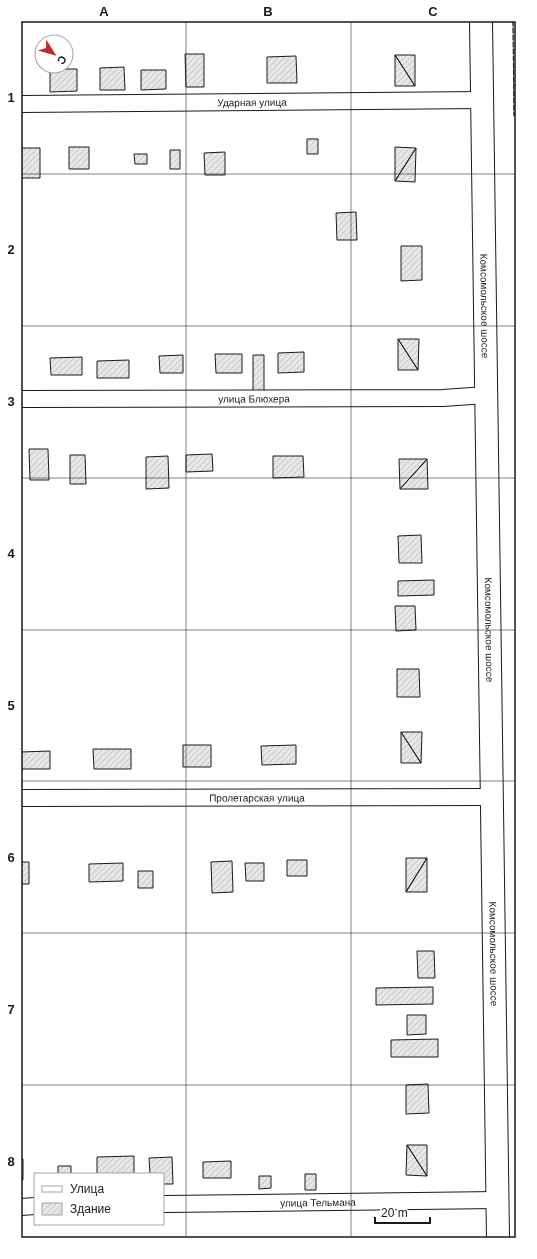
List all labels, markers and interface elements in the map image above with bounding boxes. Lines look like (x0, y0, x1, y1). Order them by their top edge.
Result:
text: A (99, 4, 109, 19)
text: B (263, 4, 273, 19)
text: C (428, 4, 438, 19)
north arrow (34, 34, 74, 74)
text: С (55, 53, 69, 67)
text: 1 (7, 90, 15, 105)
street label: Ударная улица (217, 97, 287, 108)
text: 2 (7, 242, 15, 257)
street label: Комсомольское шоссе (478, 254, 491, 359)
street label: улица Блюхера (218, 393, 290, 405)
text: 3 (7, 394, 15, 409)
text: 4 (7, 546, 15, 561)
street label: Комсомольское шоссе (483, 577, 495, 683)
text: 5 (7, 698, 15, 713)
street label: Пролетарская улица (209, 792, 305, 804)
text: 6 (7, 850, 15, 865)
street label: Комсомольское шоссе (487, 901, 500, 1007)
text: 7 (7, 1002, 15, 1017)
text: 8 (7, 1154, 15, 1169)
legend (34, 1173, 164, 1225)
text: Улица (70, 1182, 104, 1196)
street label: улица Тельмана (280, 1197, 356, 1209)
scale bar (375, 1199, 430, 1225)
text: Здание (70, 1202, 111, 1216)
text: 20 m (381, 1206, 408, 1220)

